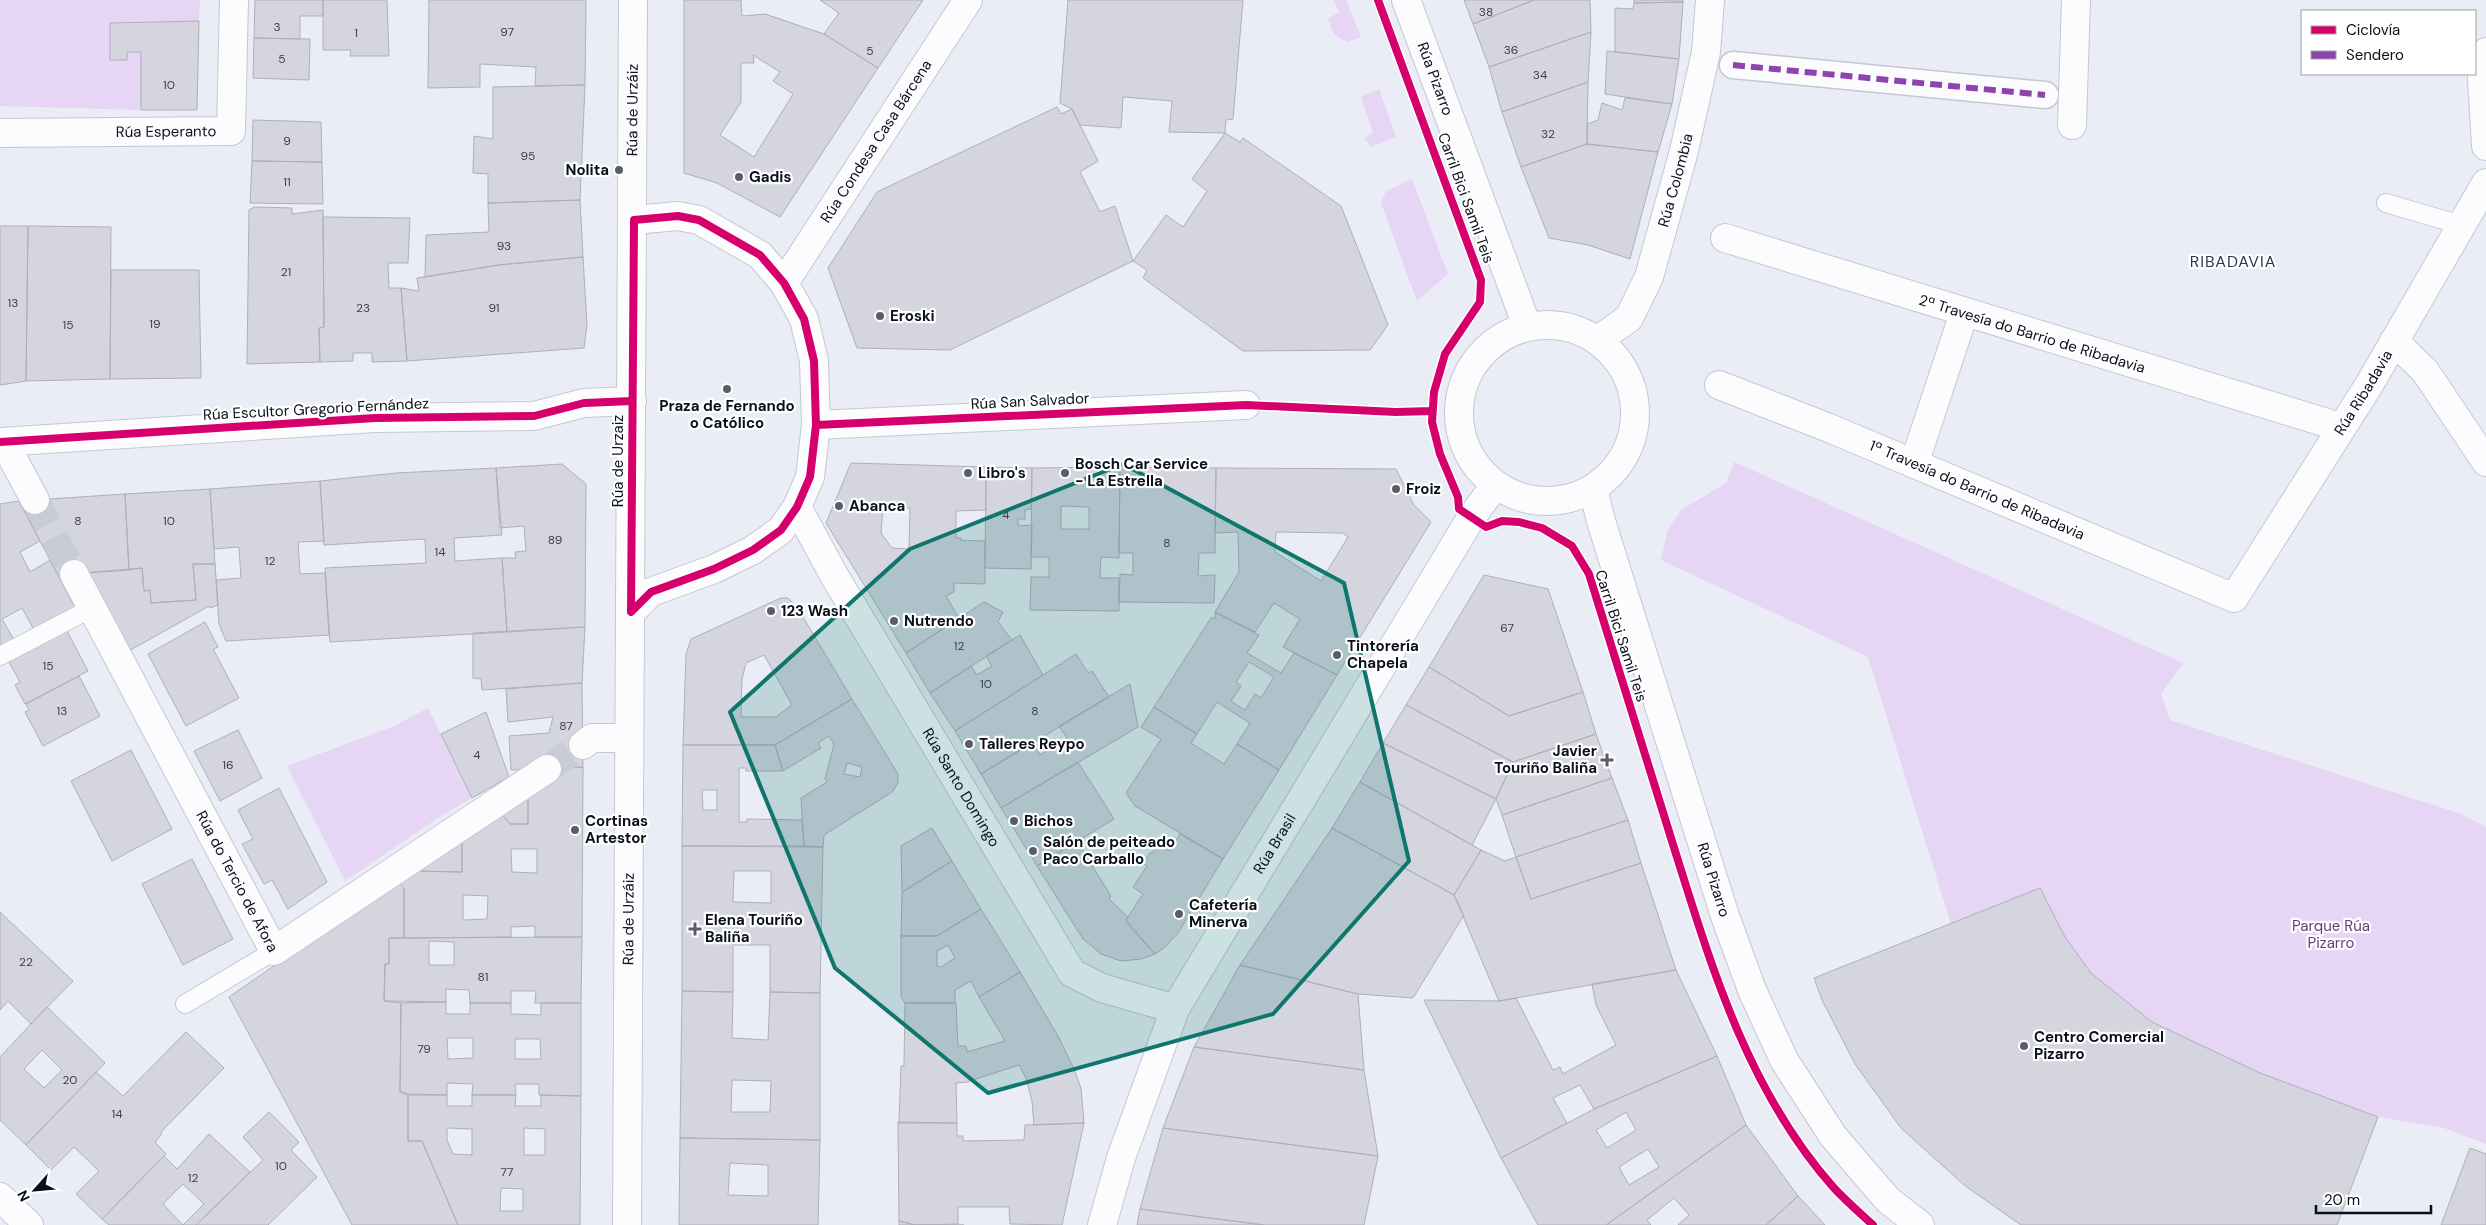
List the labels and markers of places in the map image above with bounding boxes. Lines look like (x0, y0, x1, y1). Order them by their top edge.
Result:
place label: Nolita (566, 160, 609, 180)
marker: Nolita (613, 164, 625, 176)
place label: Gadis (749, 167, 791, 187)
marker: Gadis (733, 171, 745, 183)
place label: Eroski (890, 306, 935, 326)
marker: Eroski (874, 310, 886, 322)
marker: Praza de Fernando o Católico (721, 383, 733, 395)
place label: Praza de Fernando o Católico (659, 396, 795, 433)
place label: Bosch Car Service - La Estrella (1075, 454, 1208, 491)
place label: Libro's (978, 463, 1026, 483)
marker: Libro's (962, 467, 974, 479)
marker: Bosch Car Service - La Estrella (1059, 467, 1071, 479)
place label: Froiz (1406, 479, 1441, 499)
marker: Froiz (1390, 483, 1402, 495)
place label: Abanca (849, 496, 905, 516)
marker: Abanca (833, 500, 845, 512)
place label: 123 Wash (781, 601, 848, 621)
marker: 123 Wash (765, 605, 777, 617)
place label: Nutrendo (904, 611, 974, 631)
marker: Nutrendo (888, 615, 900, 627)
place label: Tintorería Chapela (1347, 636, 1419, 673)
marker: Tintorería Chapela (1331, 649, 1343, 661)
place label: Talleres Reypo (979, 734, 1085, 754)
marker: Talleres Reypo (963, 738, 975, 750)
place label: Javier Touriño Baliña (1494, 741, 1597, 778)
marker: Javier Touriño Baliña (1601, 754, 1613, 766)
place label: Cortinas Artestor (585, 811, 648, 848)
place label: Bichos (1024, 811, 1073, 831)
marker: Bichos (1008, 815, 1020, 827)
marker: Cortinas Artestor (569, 824, 581, 836)
place label: Salón de peiteado Paco Carballo (1043, 832, 1175, 869)
marker: Salón de peiteado Paco Carballo (1027, 845, 1039, 857)
place label: Cafetería Minerva (1189, 895, 1257, 932)
marker: Cafetería Minerva (1173, 908, 1185, 920)
place label: Elena Touriño Baliña (705, 910, 803, 947)
marker: Elena Touriño Baliña (689, 923, 701, 935)
place label: Centro Comercial Pizarro (2034, 1027, 2164, 1064)
marker: Centro Comercial Pizarro (2018, 1040, 2030, 1052)

